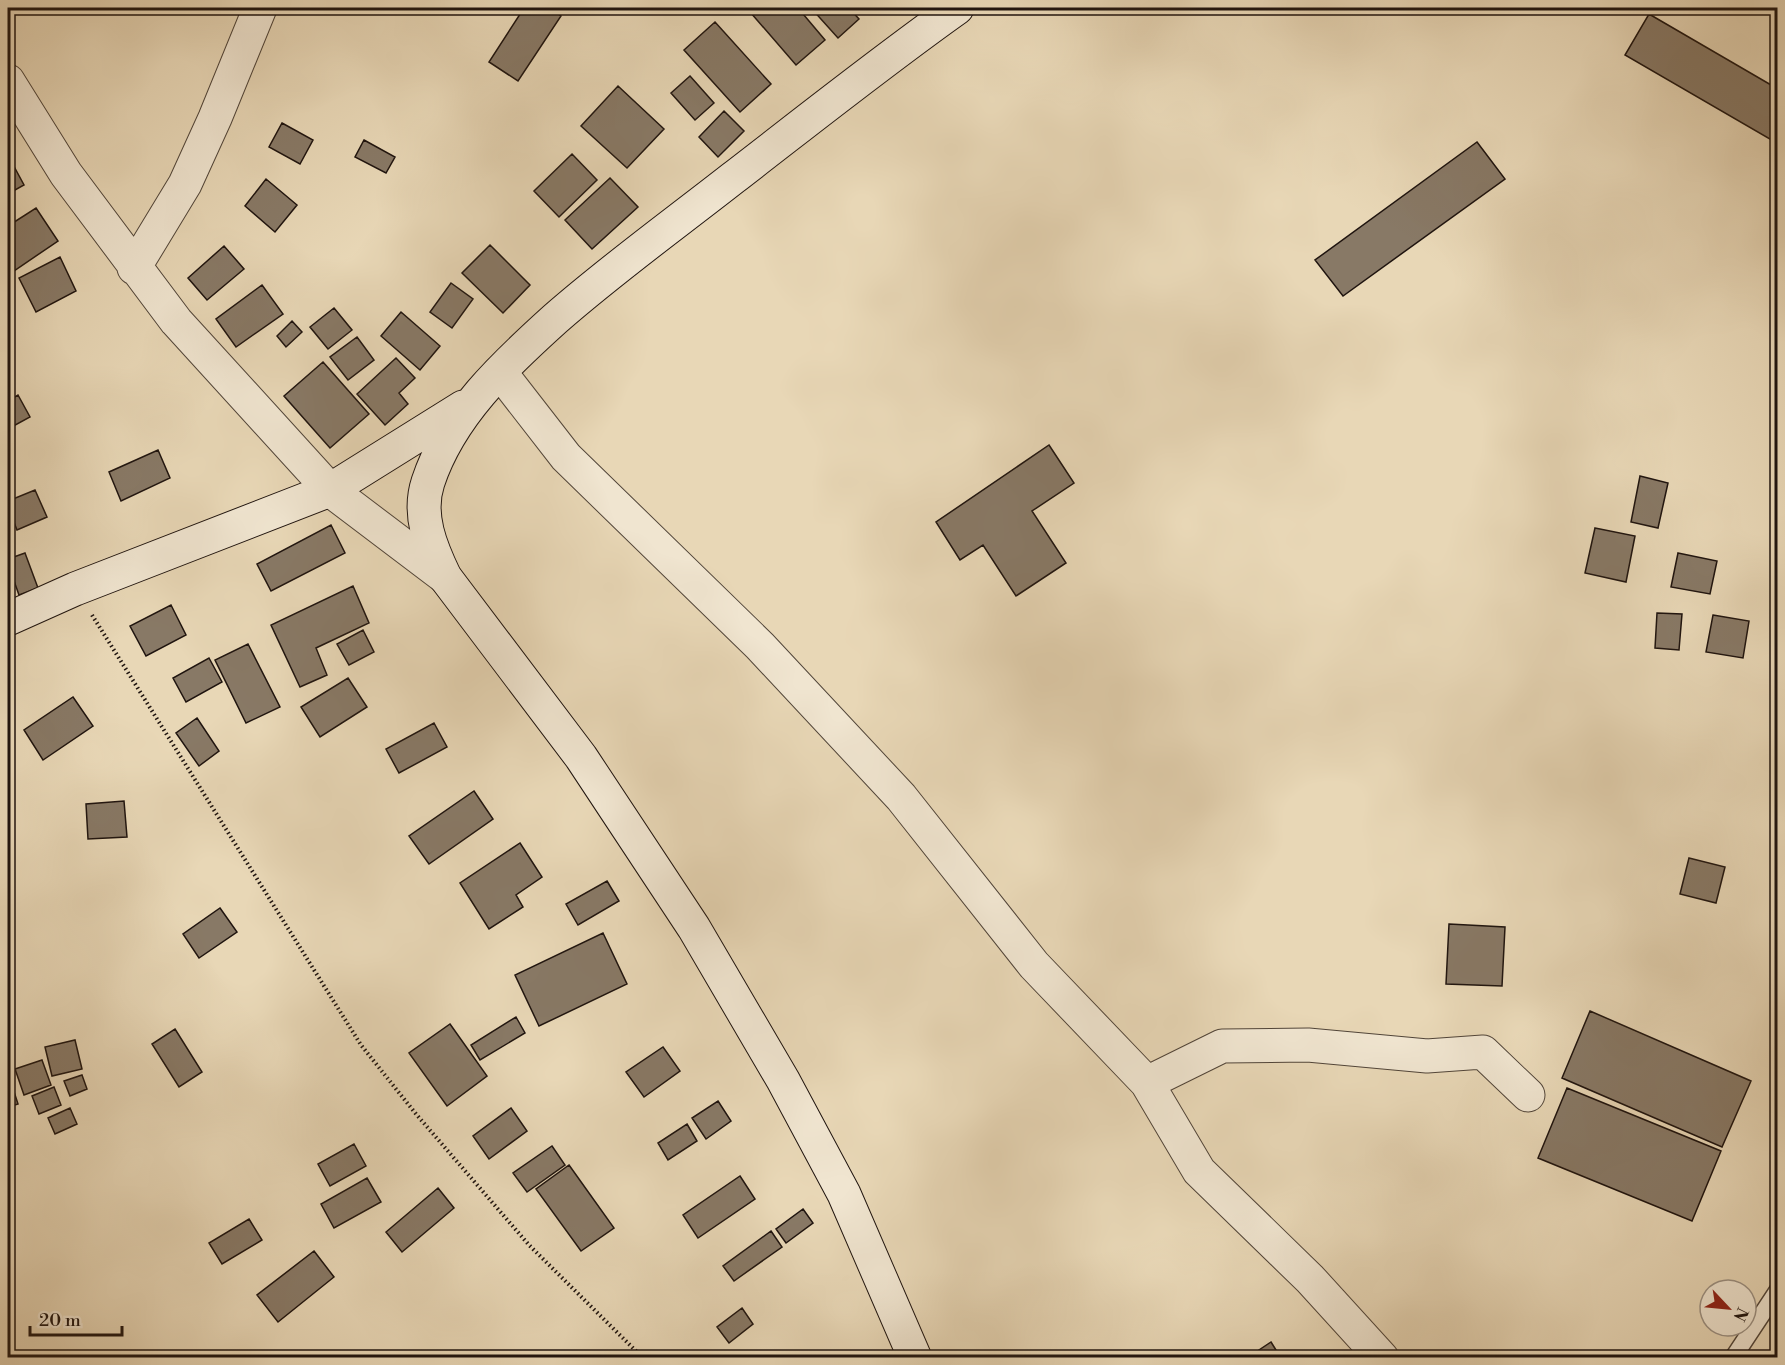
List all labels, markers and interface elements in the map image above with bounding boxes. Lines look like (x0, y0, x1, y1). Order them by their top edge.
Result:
north arrow (1698, 1278, 1758, 1338)
scale bar (30, 1299, 122, 1337)
text: N (1729, 1304, 1752, 1325)
text: 20 m (39, 1309, 81, 1332)

